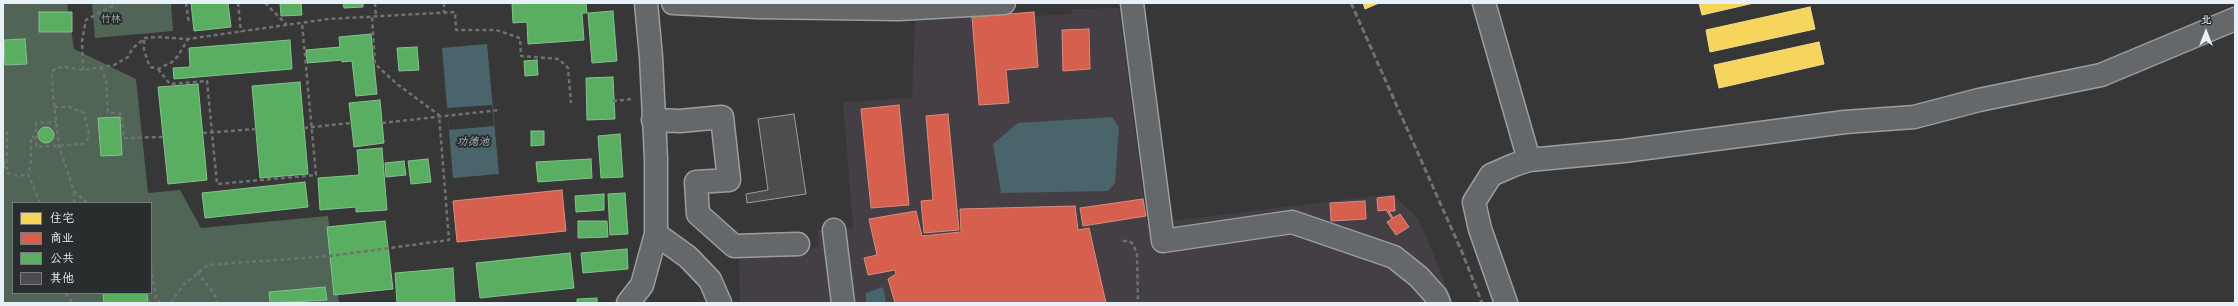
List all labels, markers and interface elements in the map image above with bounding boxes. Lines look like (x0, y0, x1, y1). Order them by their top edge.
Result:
text: 北 (2201, 11, 2212, 29)
north arrow (2186, 12, 2226, 52)
park label: 竹林 (101, 14, 121, 26)
water label: 功德池 (457, 136, 489, 150)
legend (12, 202, 152, 294)
text: 住宅 (50, 209, 74, 228)
text: 商业 (50, 229, 74, 248)
text: 公共 (50, 249, 74, 268)
text: 其他 (50, 269, 74, 288)

